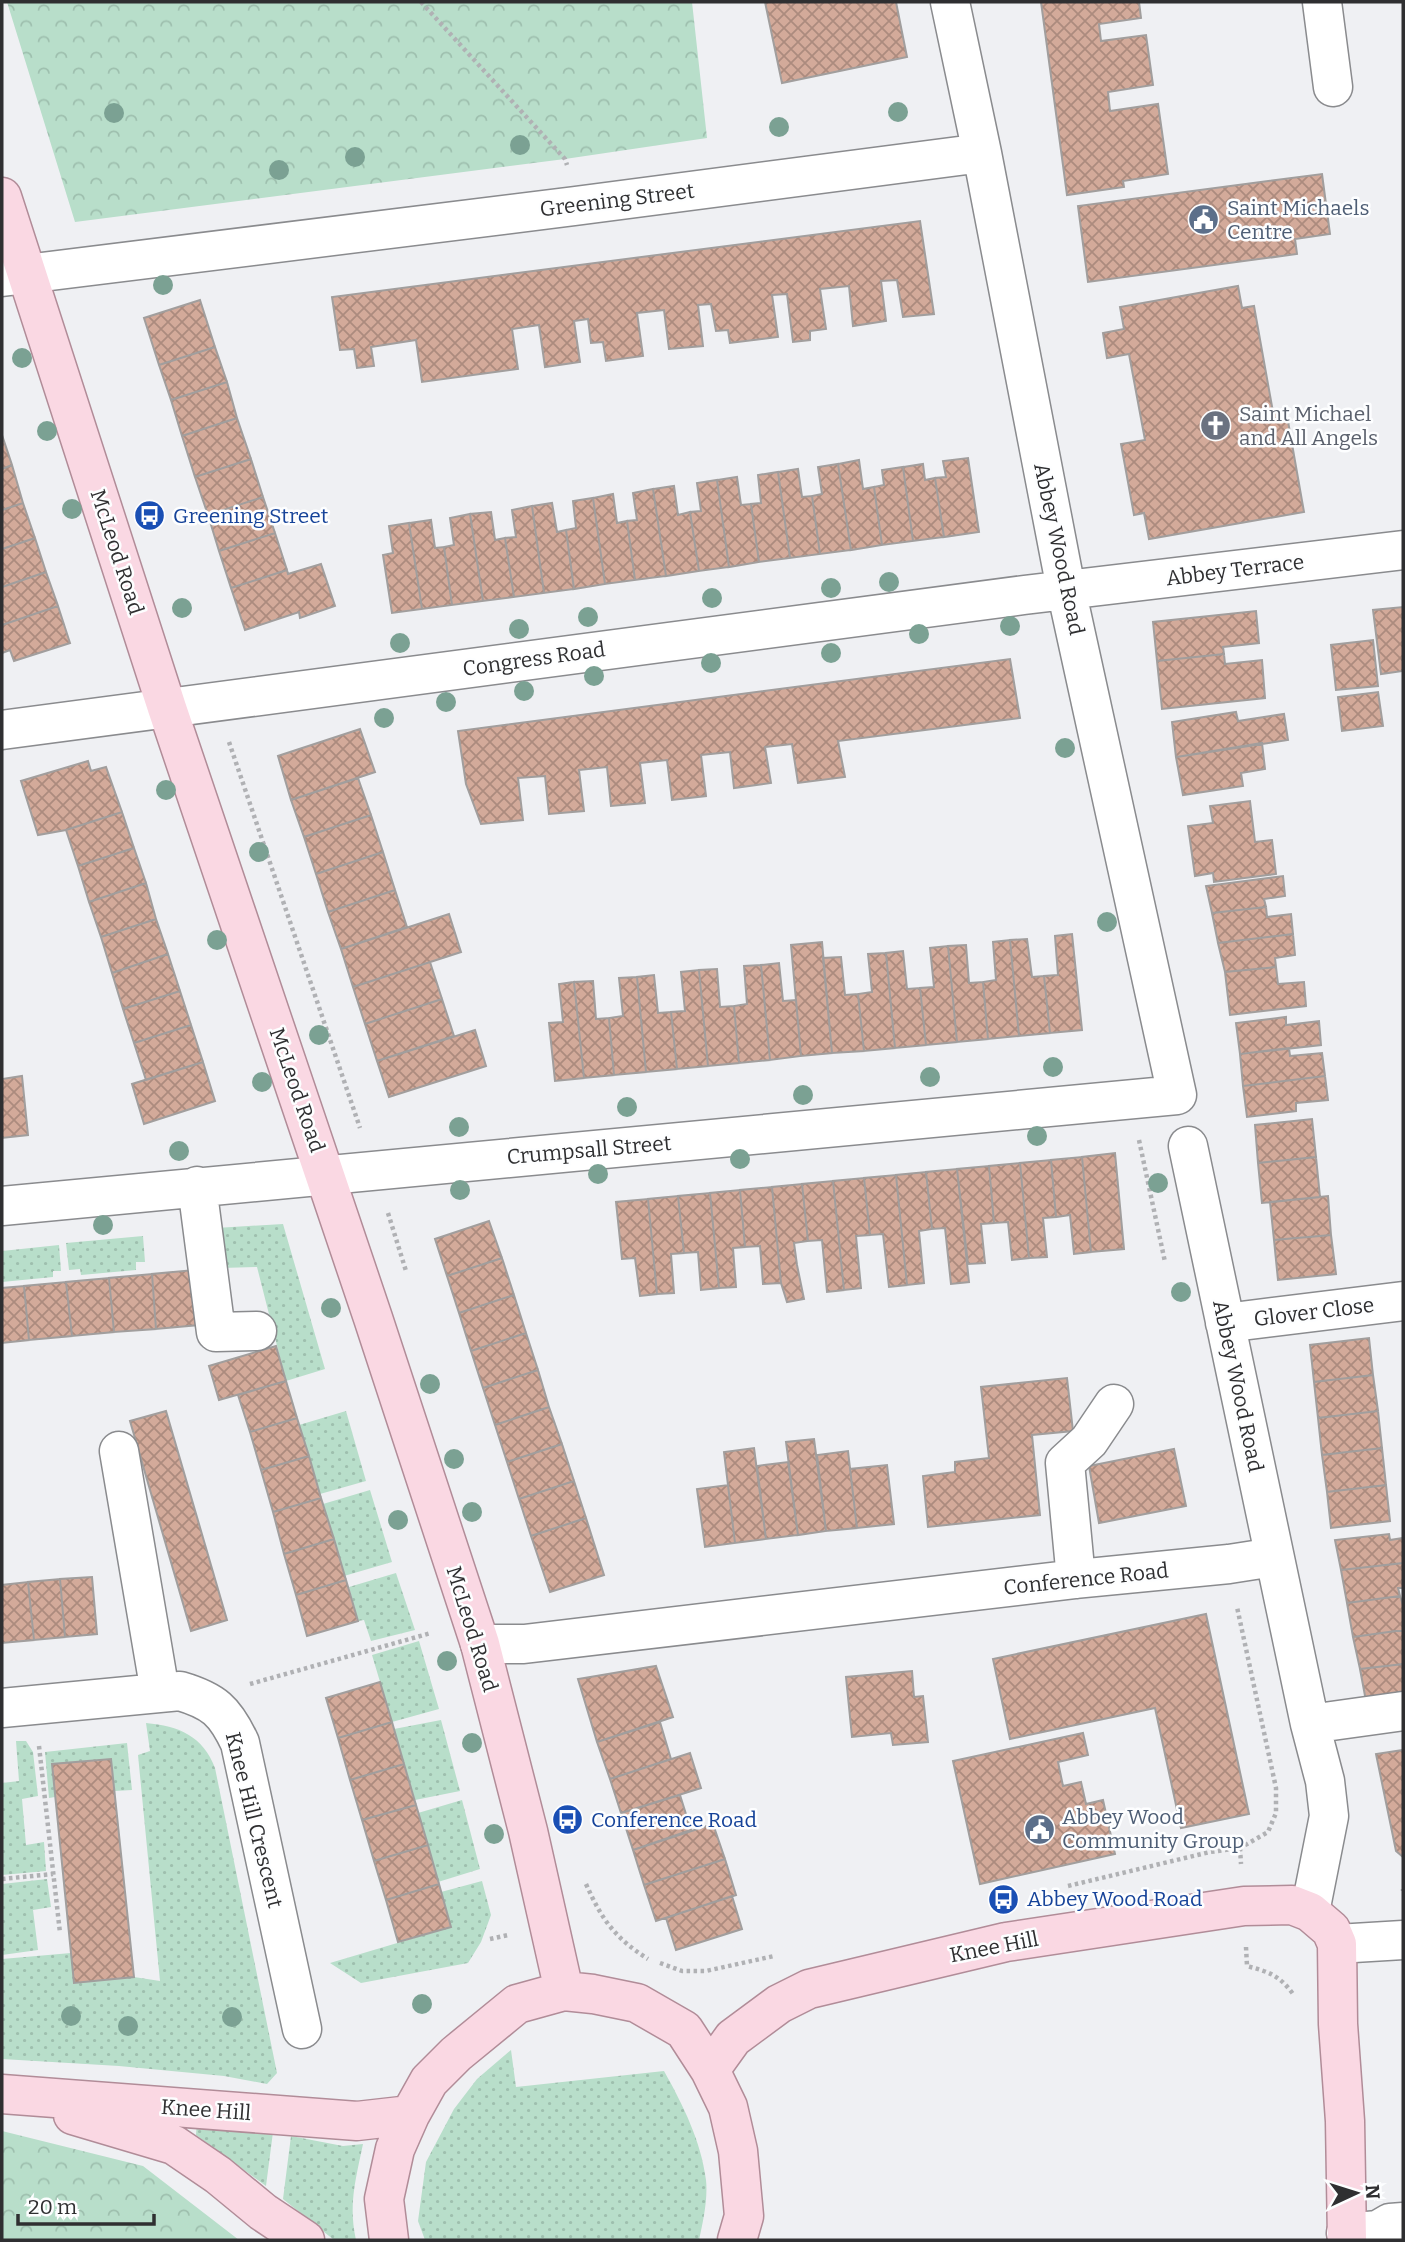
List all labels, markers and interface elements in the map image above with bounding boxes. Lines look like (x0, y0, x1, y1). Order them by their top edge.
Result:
street label: Greening Street (538, 178, 696, 222)
place label: Saint Michaels Centre (1227, 195, 1369, 245)
public building icon: Saint Michaels Centre (1187, 203, 1221, 237)
place label: Saint Michael and All Angels (1239, 401, 1378, 451)
church icon: Saint Michael and All Angels (1199, 409, 1233, 443)
street label: Abbey Wood Road (1028, 461, 1090, 637)
street label: McLeod Road (85, 486, 149, 618)
bus stop icon: Greening Street (133, 499, 167, 533)
place label: Greening Street (173, 503, 329, 529)
street label: Abbey Terrace (1164, 549, 1306, 591)
street label: Congress Road (461, 636, 607, 682)
street label: McLeod Road (264, 1024, 330, 1156)
street label: Crumpsall Street (506, 1130, 673, 1170)
street label: Glover Close (1252, 1292, 1376, 1332)
street label: Abbey Wood Road (1207, 1298, 1269, 1474)
street label: Conference Road (1002, 1557, 1170, 1601)
street label: McLeod Road (441, 1563, 503, 1695)
street label: Knee Hill Crescent (220, 1729, 289, 1911)
bus stop icon: Conference Road (551, 1803, 585, 1837)
place label: Abbey Wood Community Group (1062, 1804, 1244, 1854)
place label: Conference Road (591, 1807, 757, 1833)
public building icon: Abbey Wood Community Group (1022, 1812, 1056, 1846)
bus stop icon: Abbey Wood Road (987, 1882, 1021, 1916)
place label: Abbey Wood Road (1027, 1886, 1202, 1912)
street label: Knee Hill (947, 1926, 1041, 1968)
street label: Knee Hill (160, 2094, 252, 2126)
north arrow (1321, 2158, 1391, 2228)
scale bar (18, 2182, 154, 2226)
text: N (1360, 2184, 1384, 2200)
text: 20 m (28, 2194, 77, 2220)

